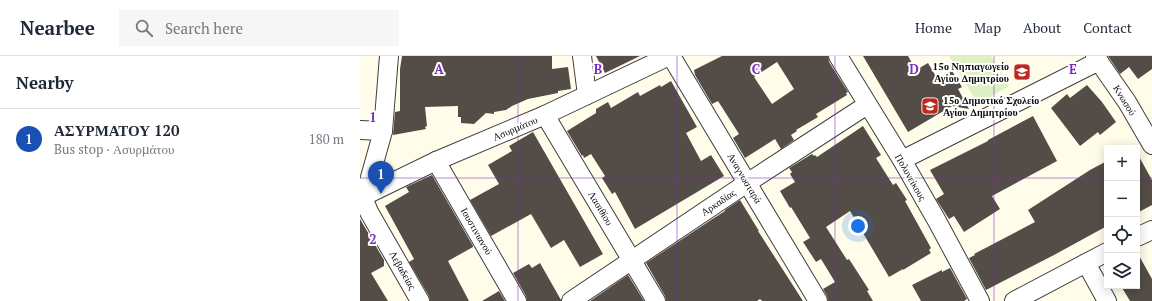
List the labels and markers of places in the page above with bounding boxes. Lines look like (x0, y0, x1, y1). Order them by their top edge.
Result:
place label: 15ο Νηπιαγωγείο Αγίου Δημητρίου (933, 60, 1009, 85)
school or university icon: 15ο Νηπιαγωγείο Αγίου Δημητρίου (1012, 62, 1032, 82)
place label: 15ο Δημοτικό Σχολείο Αγίου Δημητρίου (943, 94, 1039, 119)
school or university icon: 15ο Δημοτικό Σχολείο Αγίου Δημητρίου (920, 96, 940, 116)
pin: 1 (368, 161, 394, 194)

